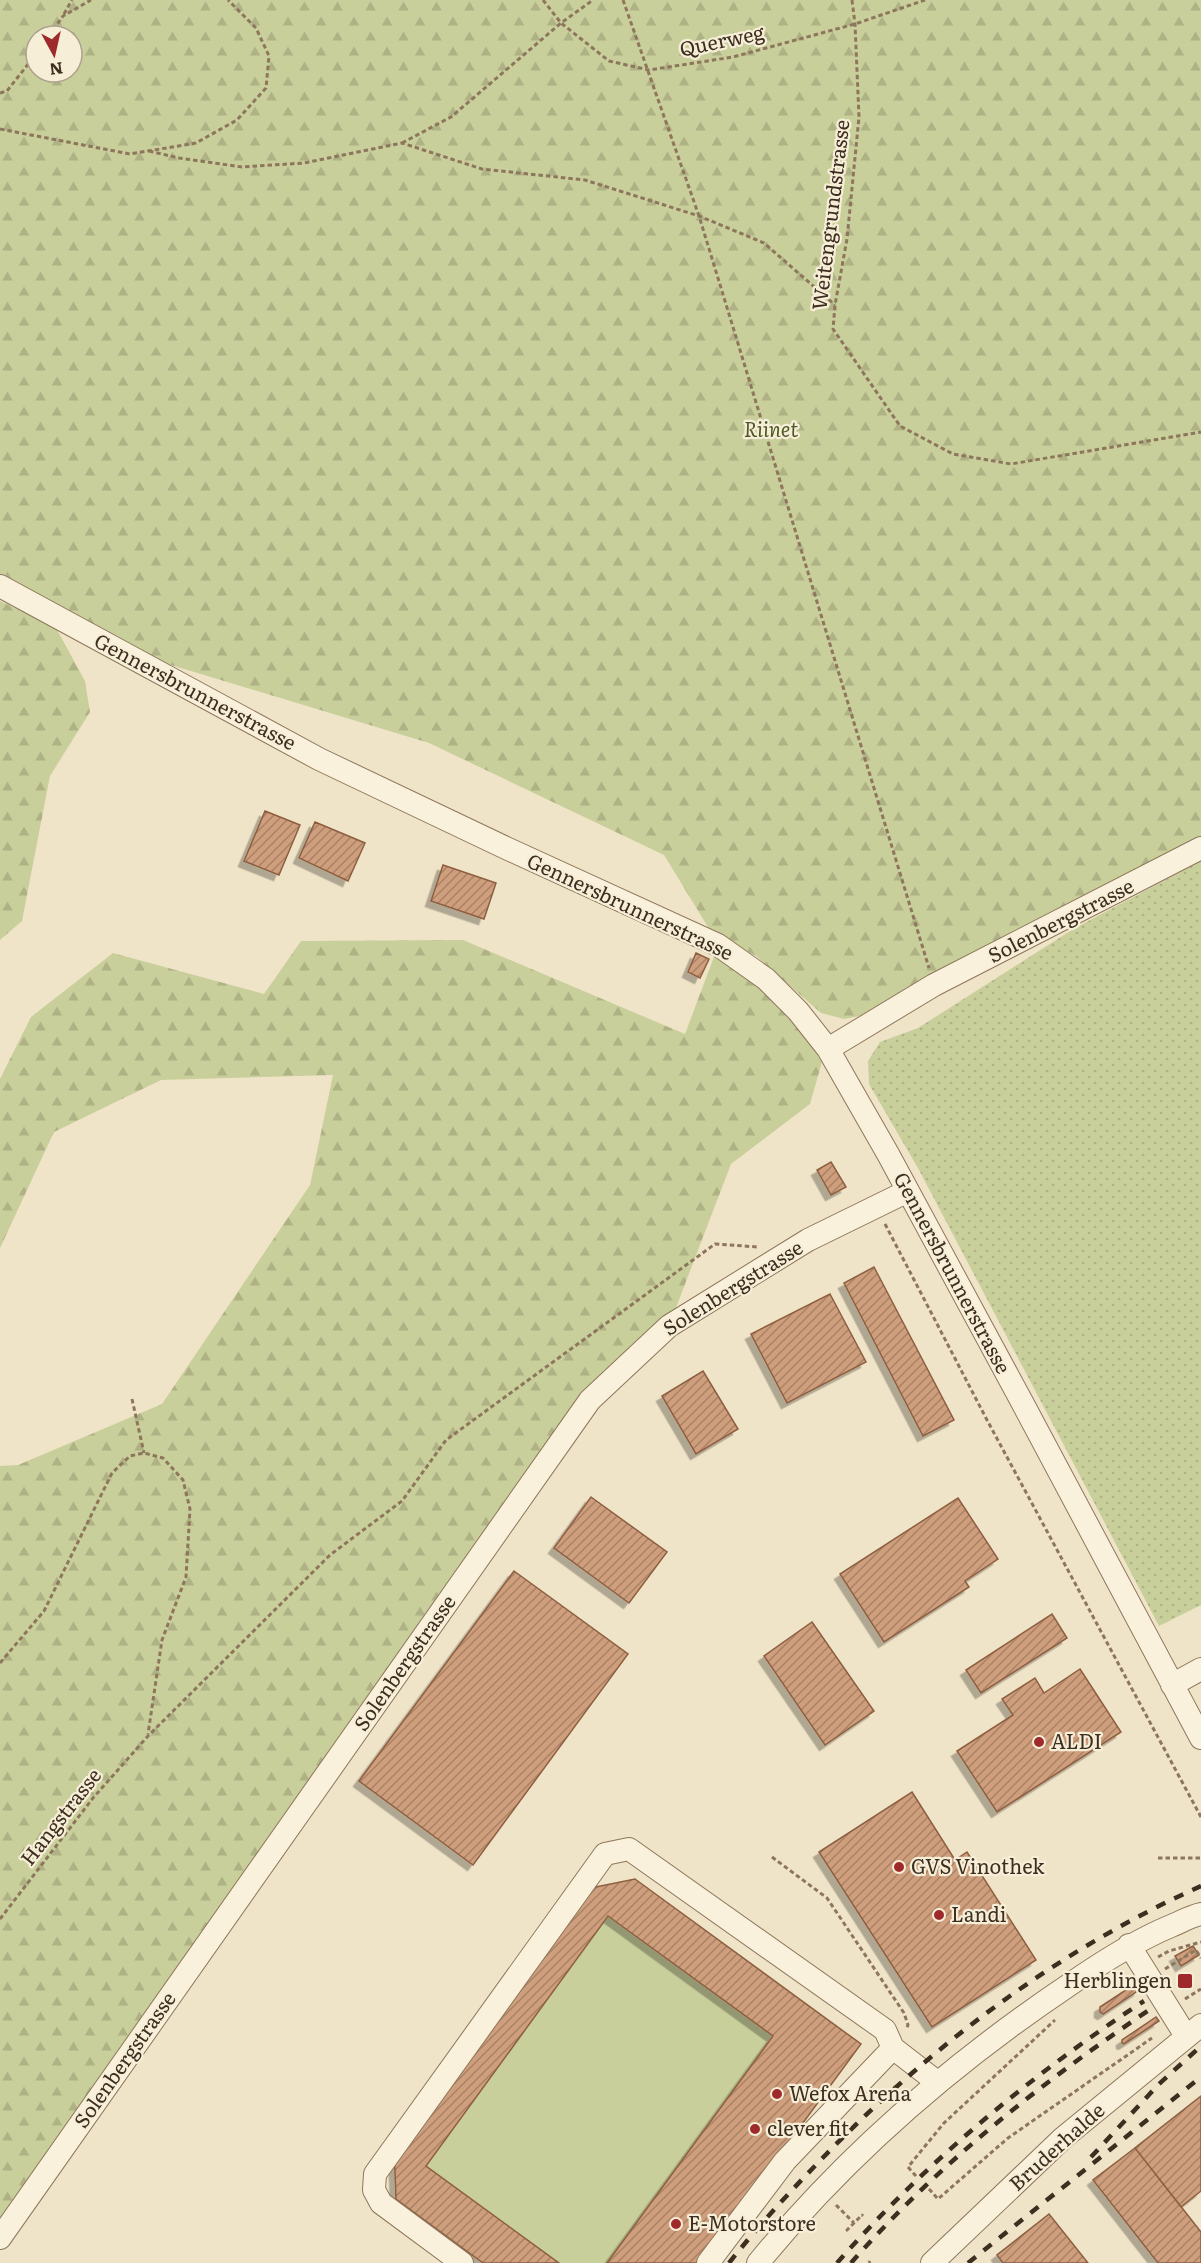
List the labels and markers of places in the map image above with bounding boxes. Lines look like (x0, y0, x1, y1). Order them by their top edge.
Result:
place label: ALDI (1051, 1725, 1102, 1755)
marker: ALDI (1032, 1735, 1046, 1749)
place label: GVS Vinothek (911, 1850, 1045, 1880)
marker: GVS Vinothek (892, 1860, 906, 1874)
place label: Landi (951, 1898, 1007, 1928)
marker: Landi (932, 1908, 946, 1922)
place label: Herblingen (1064, 1964, 1172, 1994)
marker: Herblingen (1176, 1972, 1194, 1990)
place label: Wefox Arena (789, 2077, 912, 2107)
marker: Wefox Arena (770, 2087, 784, 2101)
place label: clever fit (767, 2112, 849, 2142)
marker: clever fit (748, 2122, 762, 2136)
place label: E-Motorstore (688, 2207, 816, 2237)
marker: E-Motorstore (669, 2217, 683, 2231)

